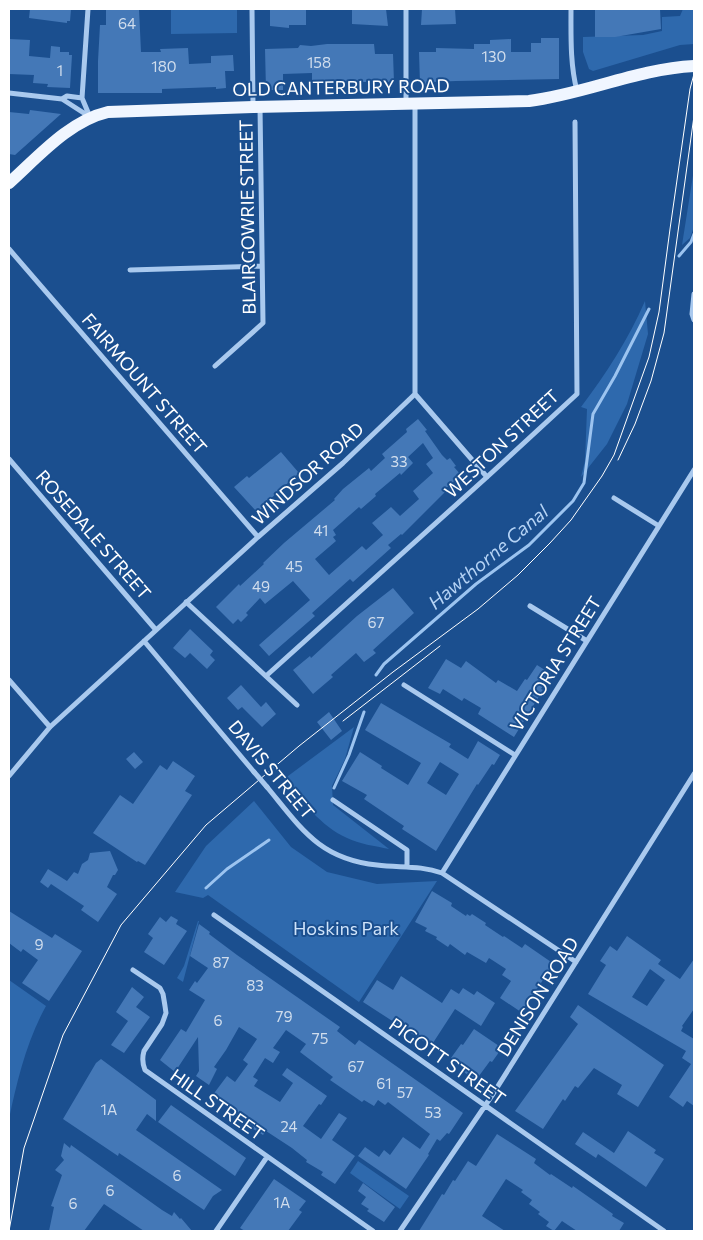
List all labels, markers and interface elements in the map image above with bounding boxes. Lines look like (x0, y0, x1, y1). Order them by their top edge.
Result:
house number: 64 (118, 14, 136, 32)
house number: 130 (482, 47, 506, 65)
house number: 158 (307, 53, 331, 71)
house number: 180 (151, 57, 177, 75)
house number: 1 (57, 61, 63, 79)
street label: OLD CANTERBURY ROAD (232, 74, 450, 100)
street label: BLAIRGOWRIE STREET (234, 119, 260, 315)
street label: FAIRMOUNT STREET (78, 308, 212, 458)
street label: WESTON STREET (439, 384, 563, 502)
street label: WINDSOR ROAD (247, 417, 368, 529)
house number: 33 (390, 452, 408, 470)
street label: ROSEDALE STREET (32, 465, 156, 603)
water label: Hawthorne Canal (423, 499, 553, 614)
house number: 41 (314, 521, 328, 539)
house number: 45 (285, 557, 303, 575)
house number: 49 (252, 577, 270, 595)
street label: VICTORIA STREET (505, 592, 606, 735)
house number: 67 (368, 613, 385, 631)
street label: DAVIS STREET (224, 716, 319, 823)
park label: Hoskins Park (293, 917, 399, 939)
street label: DENISON ROAD (492, 933, 583, 1060)
house number: 9 (34, 935, 44, 953)
house number: 87 (213, 953, 230, 971)
house number: 83 (246, 976, 264, 994)
house number: 79 (276, 1007, 292, 1025)
house number: 6 (213, 1011, 223, 1029)
street label: PIGOTT STREET (385, 1013, 510, 1109)
house number: 75 (312, 1029, 328, 1047)
house number: 67 (348, 1057, 365, 1075)
street label: HILL STREET (166, 1064, 269, 1145)
house number: 61 (376, 1074, 392, 1092)
house number: 57 (397, 1083, 413, 1101)
house number: 1A (101, 1100, 117, 1118)
house number: 53 (424, 1103, 442, 1121)
house number: 24 (280, 1117, 298, 1135)
house number: 6 (172, 1166, 182, 1184)
house number: 6 (105, 1181, 115, 1199)
house number: 1A (274, 1193, 290, 1211)
house number: 6 (68, 1194, 78, 1212)

